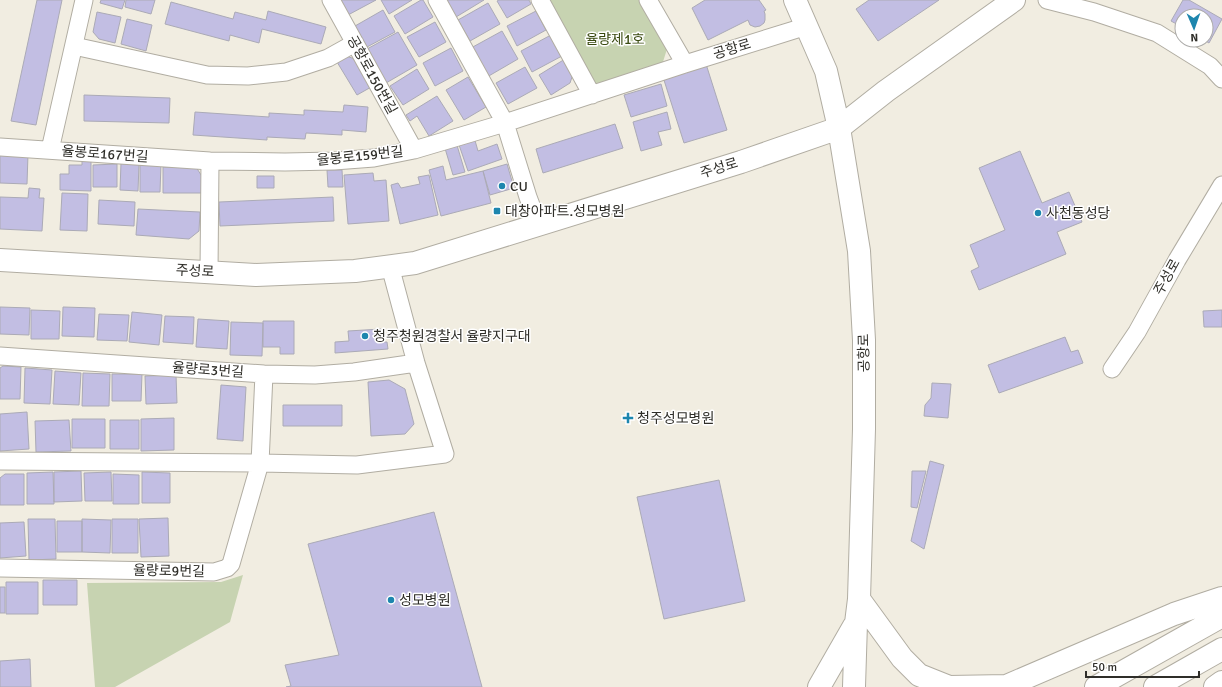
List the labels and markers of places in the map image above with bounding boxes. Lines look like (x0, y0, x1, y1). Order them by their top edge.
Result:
place label: CU (510, 178, 528, 195)
marker: CU (497, 181, 507, 191)
place label: 대창아파트.성모병원 (505, 203, 625, 220)
place label: 사천동성당 (1046, 205, 1111, 222)
marker: 대창아파트.성모병원 (492, 206, 502, 216)
marker: 사천동성당 (1033, 208, 1043, 218)
place label: 청주청원경찰서 율량지구대 (373, 328, 531, 345)
marker: 청주청원경찰서 율량지구대 (360, 331, 370, 341)
place label: 청주성모병원 (637, 410, 714, 427)
marker: 청주성모병원 (622, 412, 634, 424)
place label: 성모병원 (399, 592, 451, 609)
marker: 성모병원 (386, 595, 396, 605)

